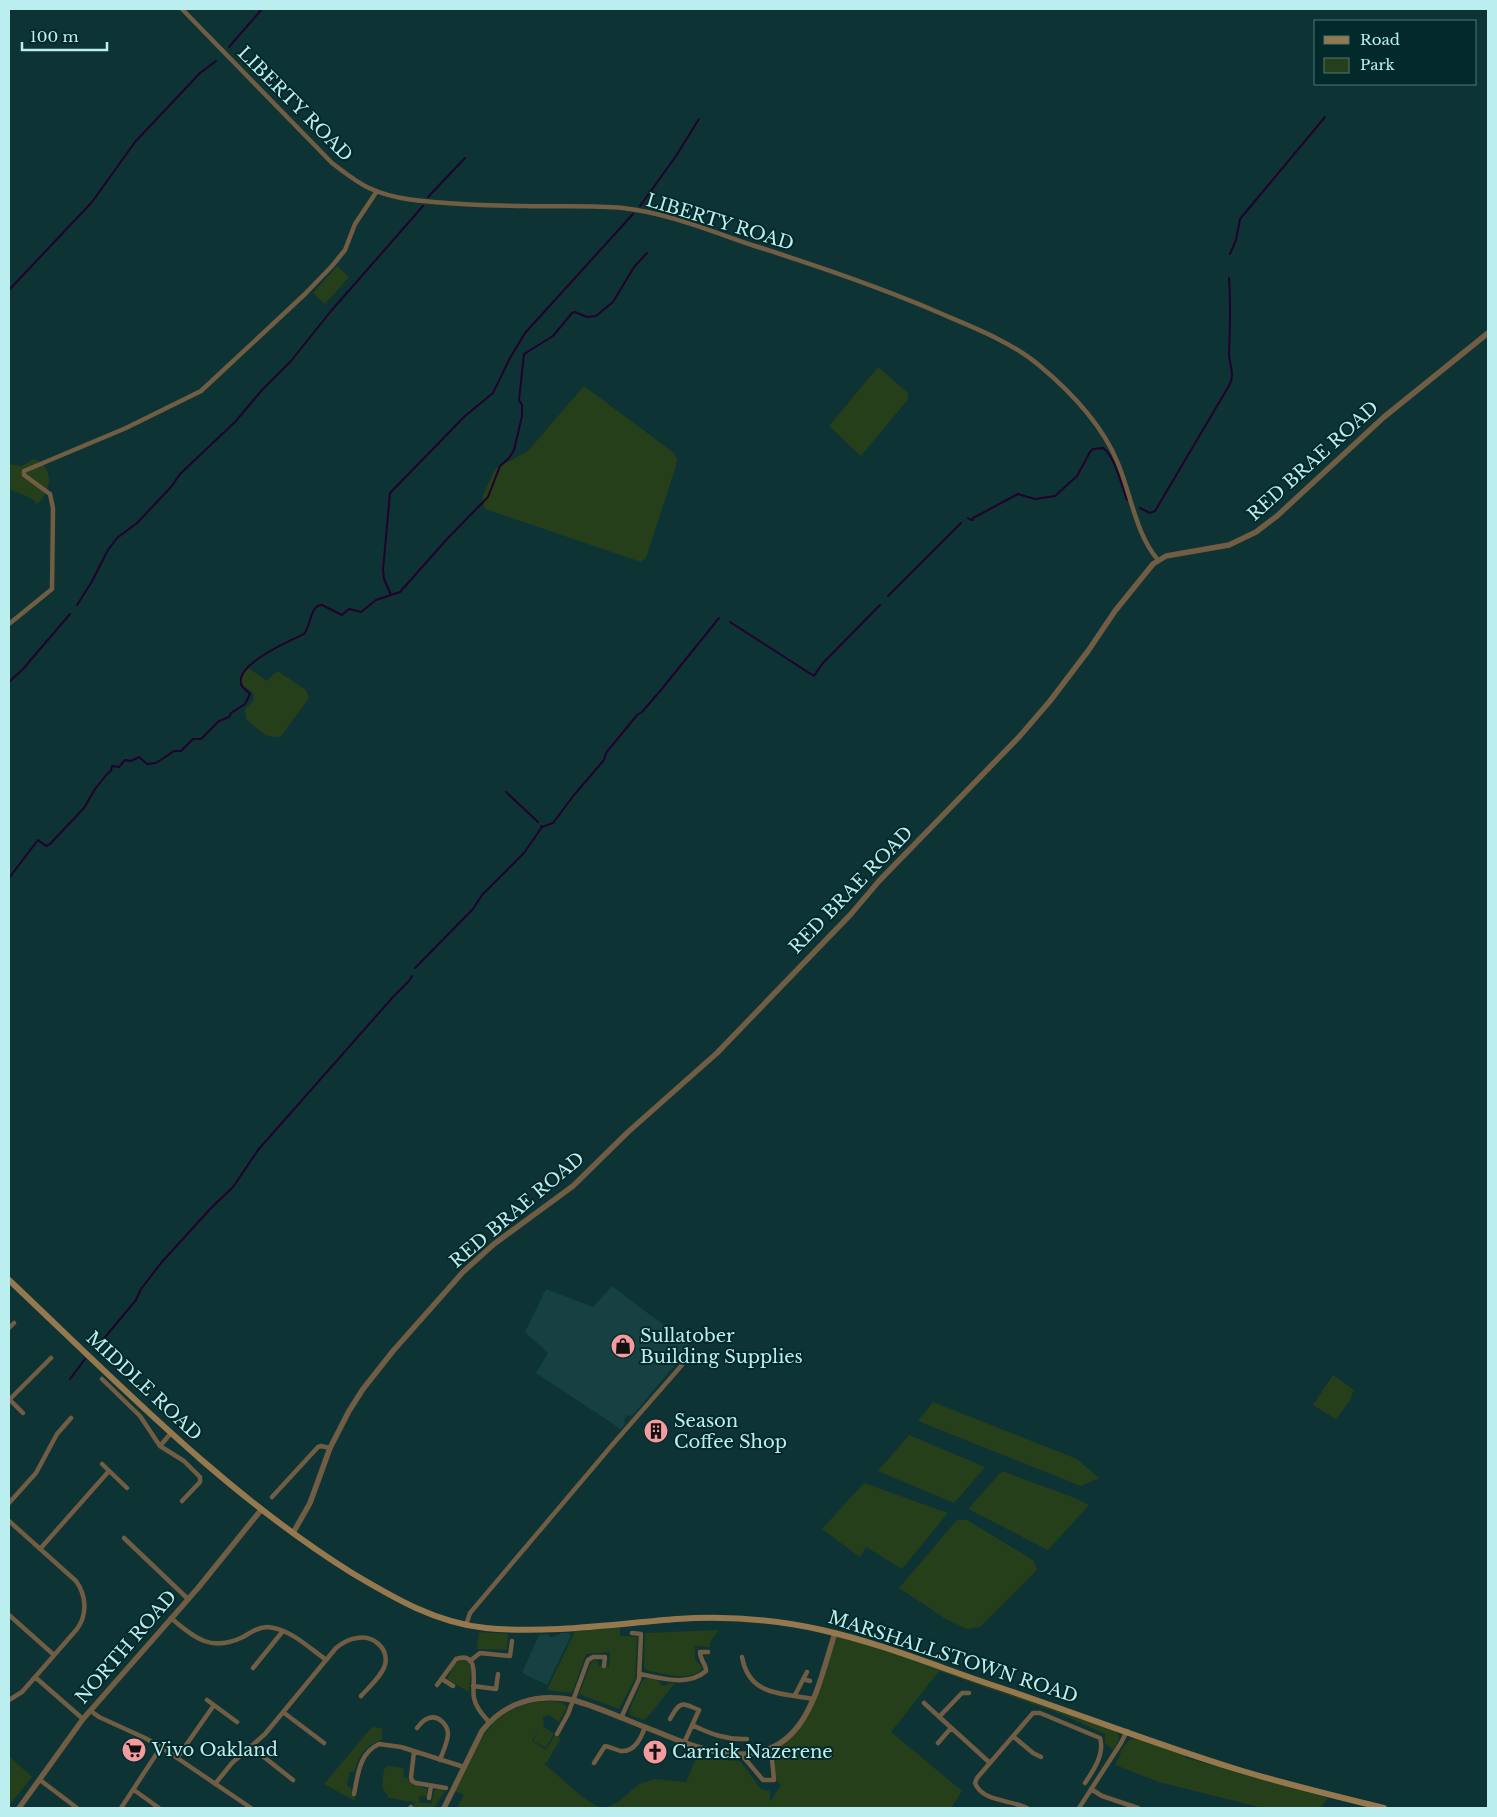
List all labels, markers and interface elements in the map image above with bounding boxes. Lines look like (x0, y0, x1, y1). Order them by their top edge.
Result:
scale bar (22, 20, 108, 52)
legend (1314, 20, 1477, 85)
text: 100 m (30, 27, 79, 46)
text: Road (1360, 30, 1400, 49)
street label: LIBERTY ROAD (233, 42, 357, 166)
text: Park (1360, 55, 1396, 74)
street label: LIBERTY ROAD (643, 189, 797, 255)
street label: RED BRAE ROAD (1243, 396, 1383, 526)
street label: RED BRAE ROAD (785, 822, 917, 958)
street label: RED BRAE ROAD (445, 1147, 589, 1273)
place label: Sullatober Building Supplies (640, 1325, 803, 1368)
street label: MIDDLE ROAD (82, 1327, 206, 1445)
shop icon: Sullatober Building Supplies (610, 1333, 636, 1359)
place label: Season Coffee Shop (674, 1410, 787, 1453)
building icon: Season Coffee Shop (643, 1418, 669, 1444)
street label: NORTH ROAD (71, 1586, 181, 1708)
street label: MARSHALLSTOWN ROAD (825, 1606, 1081, 1708)
supermarket icon: Vivo Oakland (121, 1737, 147, 1763)
place label: Vivo Oakland (151, 1739, 278, 1761)
church icon: Carrick Nazerene (642, 1739, 668, 1765)
place label: Carrick Nazerene (672, 1741, 833, 1763)

